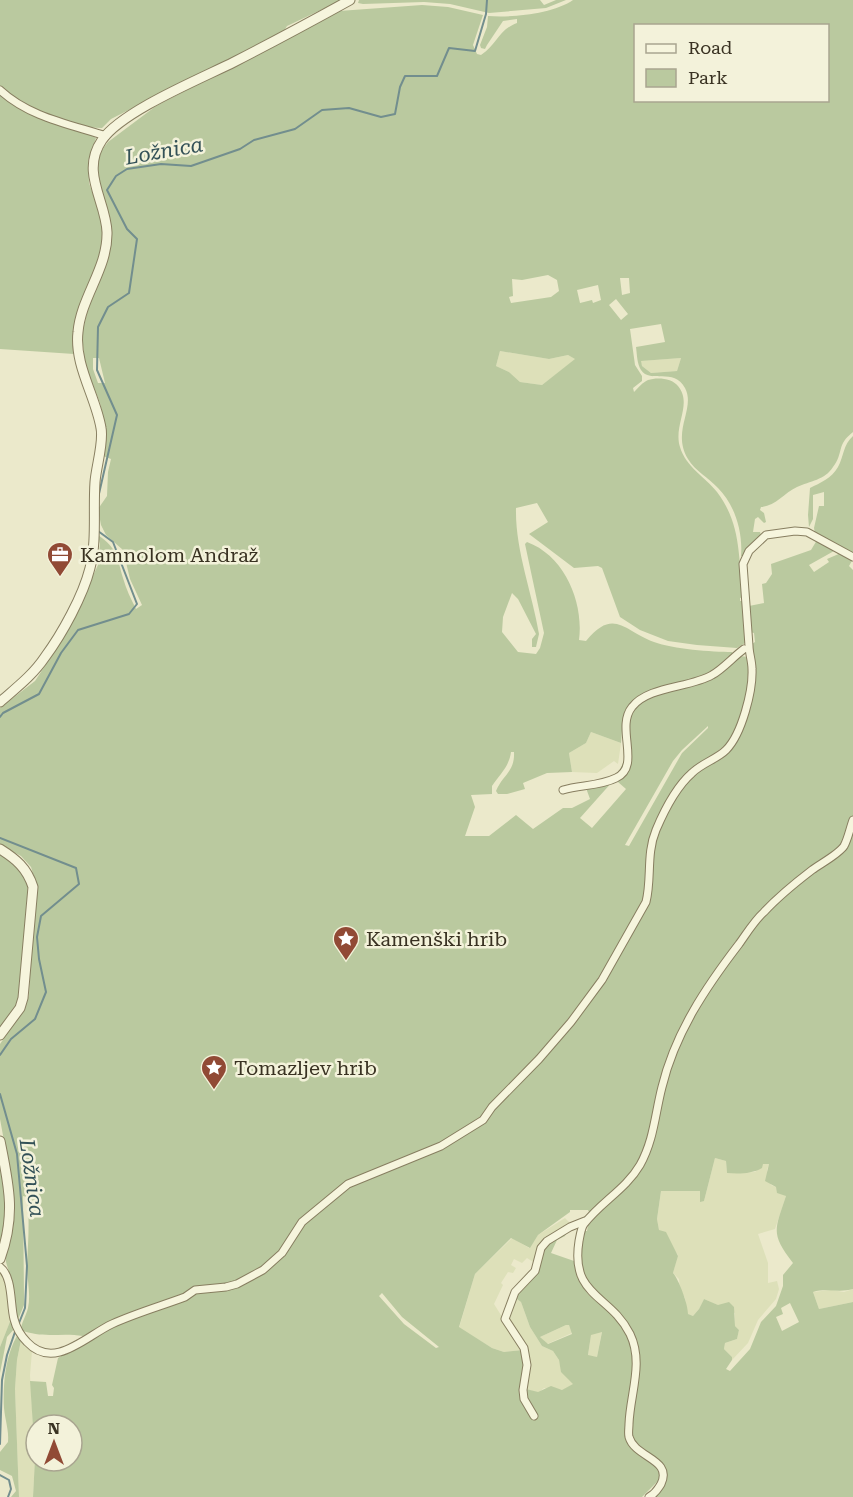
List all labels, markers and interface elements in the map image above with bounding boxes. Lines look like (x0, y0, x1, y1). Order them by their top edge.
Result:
legend (634, 24, 829, 102)
text: Road (688, 37, 733, 58)
text: Park (688, 67, 728, 88)
water label: Ložnica (122, 132, 205, 170)
office icon: Kamnolom Andraž (45, 540, 75, 578)
place label: Kamnolom Andraž (80, 543, 258, 567)
place icon: Kamenški hrib (331, 924, 361, 962)
place label: Kamenški hrib (366, 927, 507, 951)
place icon: Tomazljev hrib (199, 1053, 229, 1091)
place label: Tomazljev hrib (234, 1056, 377, 1080)
water label: Ložnica (14, 1136, 49, 1219)
north arrow (24, 1413, 84, 1473)
text: N (48, 1419, 60, 1438)

